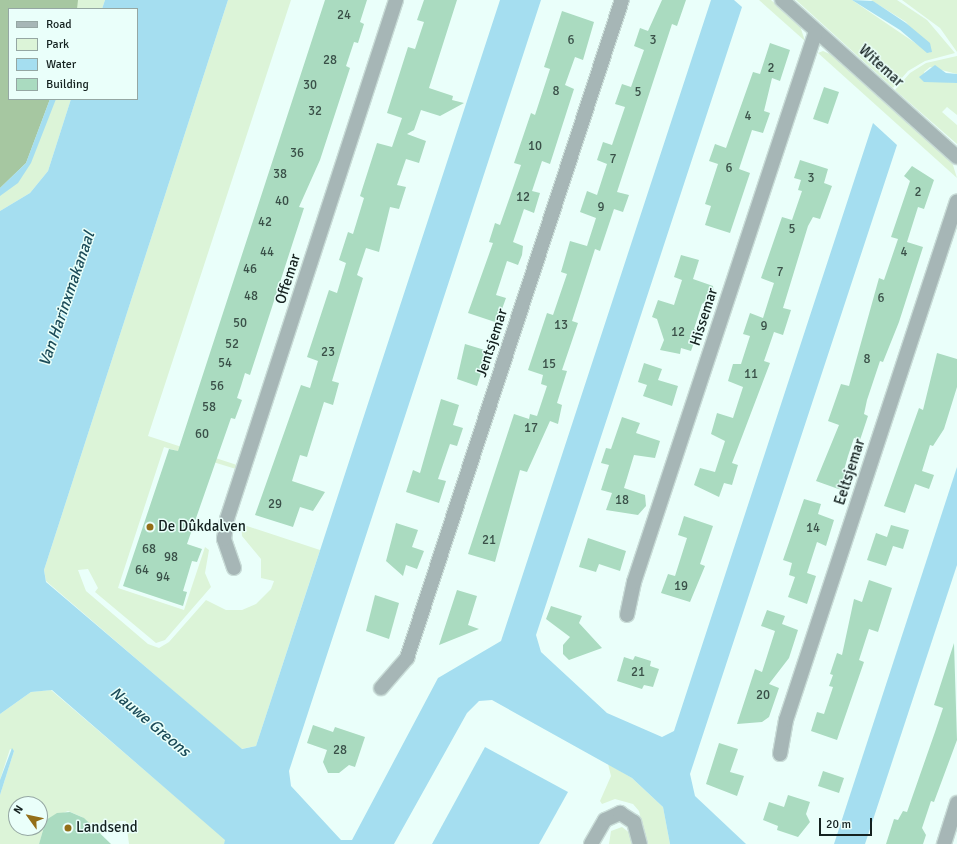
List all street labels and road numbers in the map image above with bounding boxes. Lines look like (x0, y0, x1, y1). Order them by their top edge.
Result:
street label: Witemar (855, 41, 907, 91)
street label: Offemar (271, 252, 305, 306)
street label: Hissemar (686, 286, 722, 348)
street label: Jentsjemar (472, 306, 512, 380)
street label: Eeltsjemar (831, 437, 869, 507)

